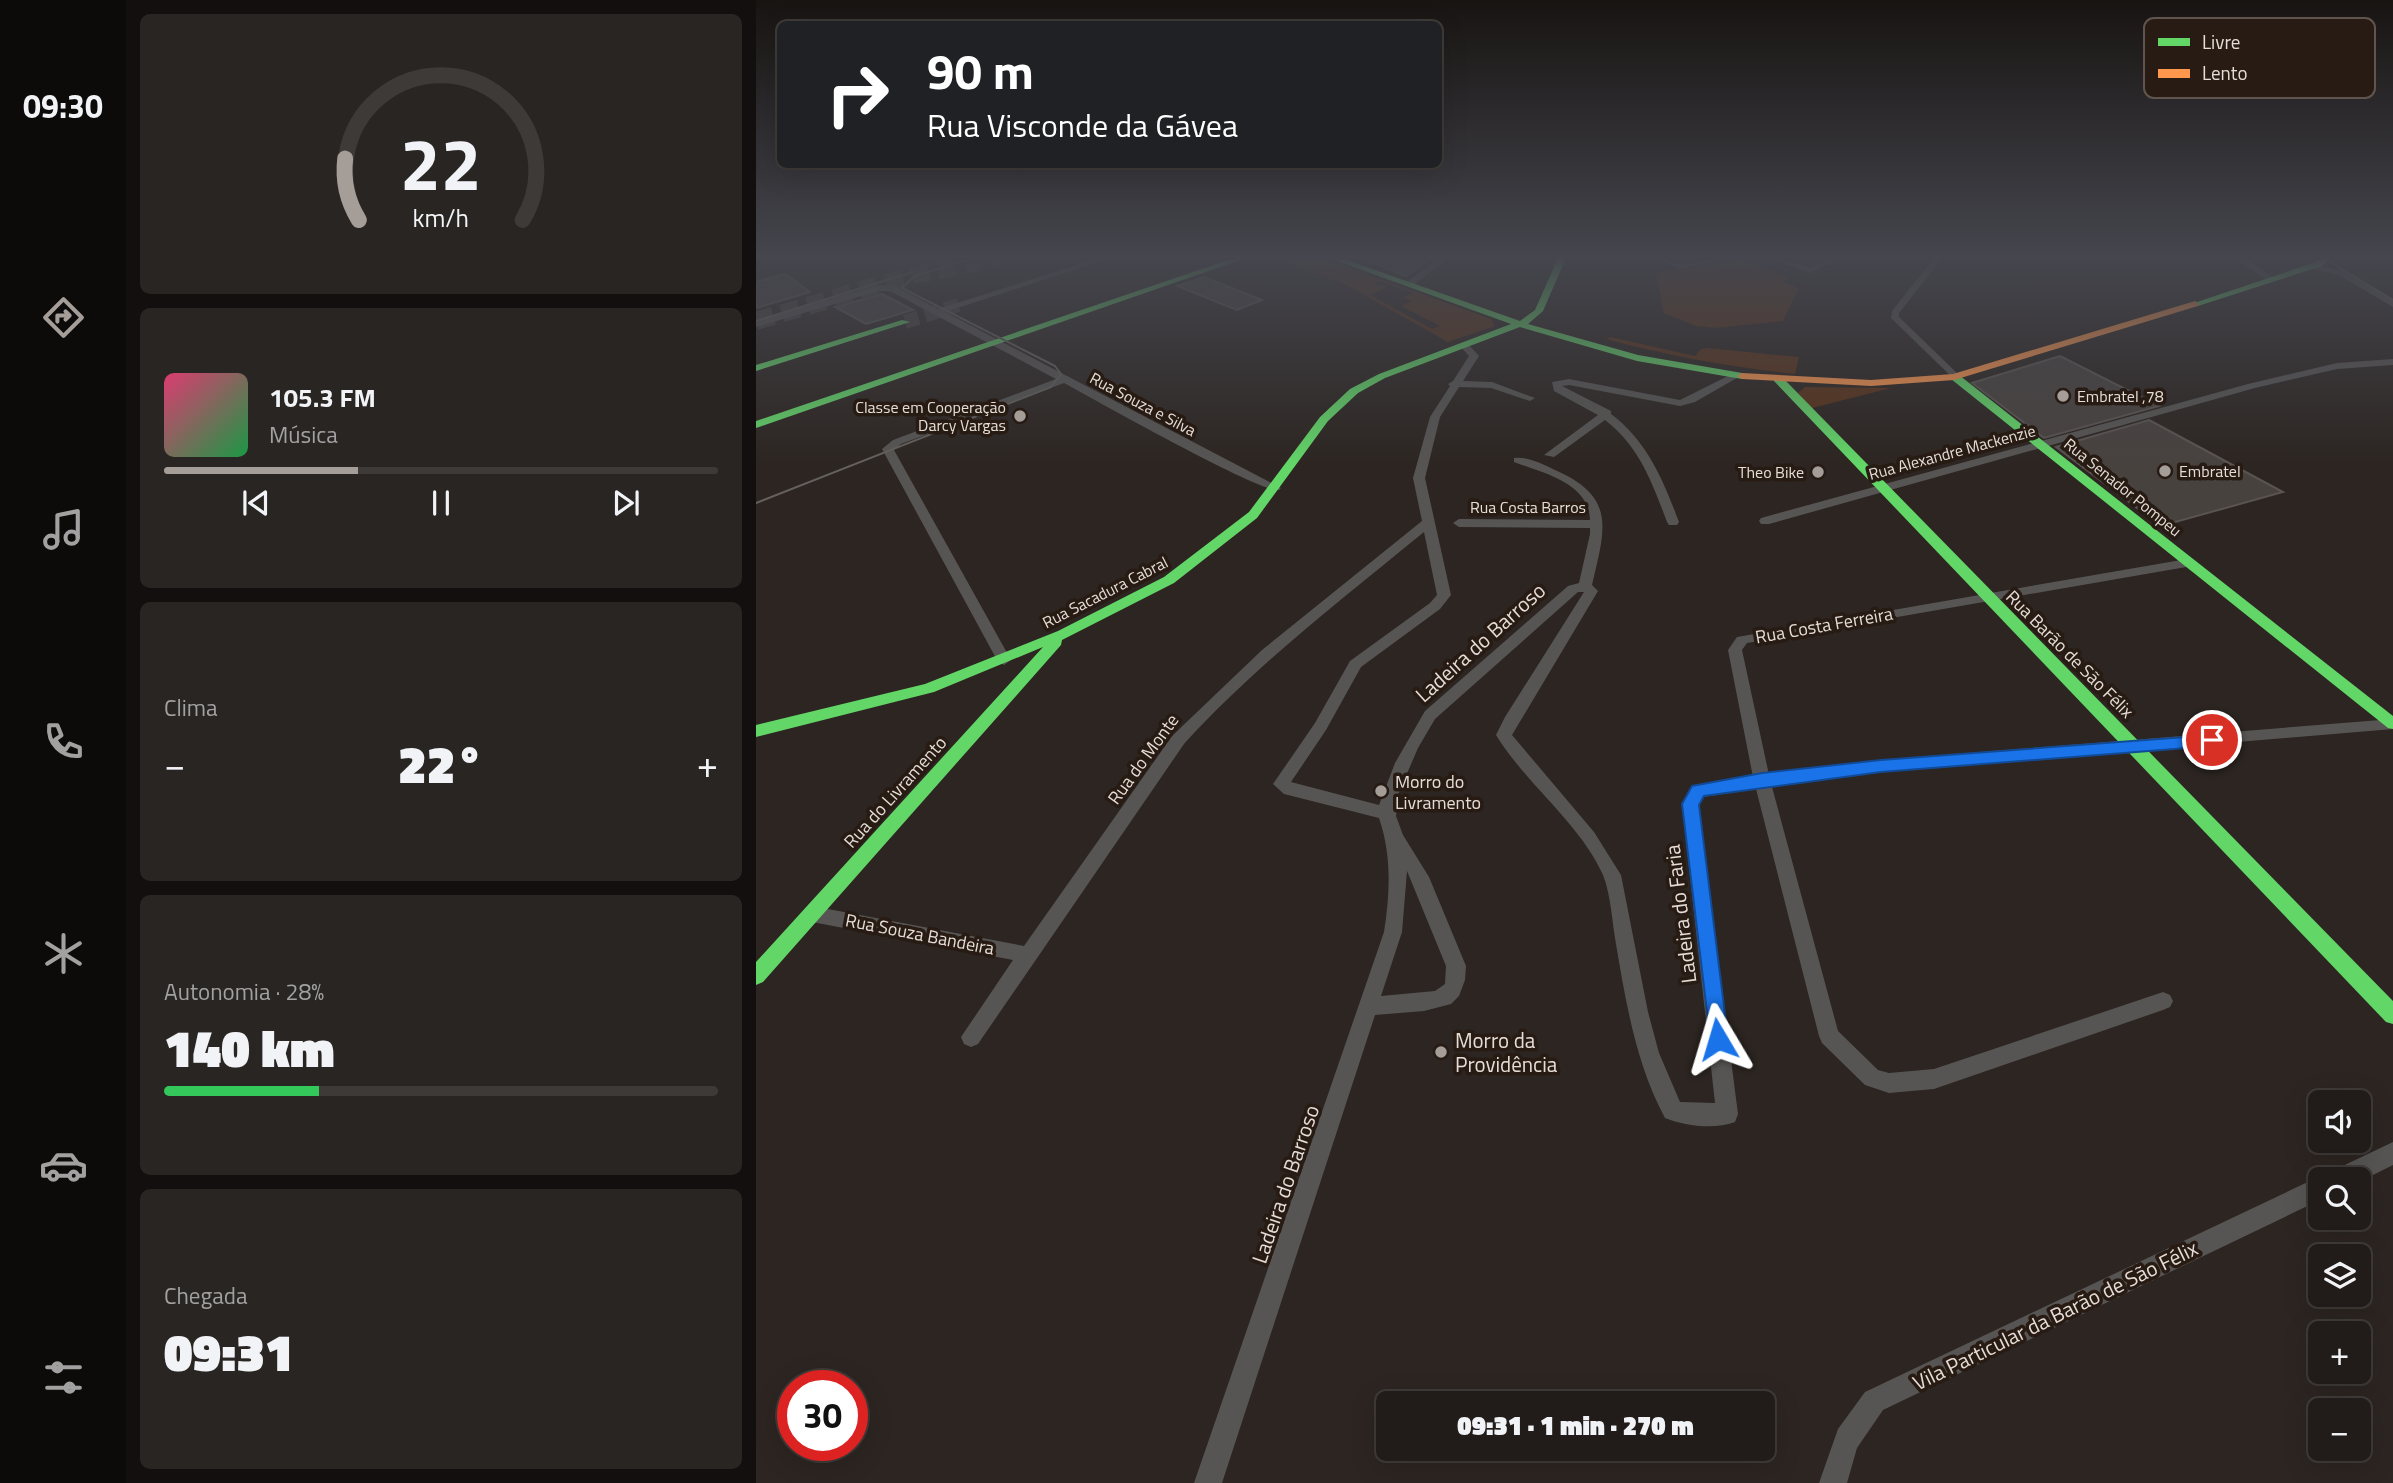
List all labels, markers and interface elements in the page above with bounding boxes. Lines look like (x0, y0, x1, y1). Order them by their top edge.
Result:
legend (2144, 18, 2375, 98)
text: Livre (2202, 27, 2240, 56)
text: 90 m (927, 33, 1034, 108)
icon: right (812, 49, 903, 140)
text: Lento (2202, 58, 2247, 87)
text: 09:30 (23, 82, 103, 130)
text: Rua Visconde da Gávea (927, 101, 1238, 149)
text: 22 (400, 108, 482, 218)
text: km/h (413, 199, 469, 237)
icon: directions (39, 293, 88, 342)
street label: Rua Souza e Silva (1086, 366, 1200, 442)
text: 105.3 FM (269, 378, 376, 417)
place label: Embratel ,78 (2077, 384, 2164, 408)
marker: Embratel ,78 (2055, 388, 2071, 404)
place label: Classe em Cooperação Darcy Vargas (855, 395, 1006, 437)
marker: Classe em Cooperação Darcy Vargas (1012, 408, 1028, 424)
text: Música (269, 417, 338, 452)
street label: Rua Alexandre Mackenzie (1866, 418, 2038, 486)
street label: Rua Senador Pompeu (2059, 432, 2187, 542)
place label: Embratel (2179, 459, 2241, 483)
place label: Theo Bike (1738, 460, 1804, 484)
marker: Embratel (2157, 463, 2173, 479)
marker: Theo Bike (1810, 464, 1826, 480)
icon: previous (237, 484, 275, 522)
icon: pause (422, 484, 460, 522)
icon: next (607, 484, 645, 522)
street label: Rua Costa Barros (1470, 495, 1586, 519)
icon: music (39, 505, 88, 554)
street label: Rua Sacadura Cabral (1038, 550, 1172, 634)
street label: Ladeira do Barroso (1408, 575, 1552, 709)
street label: Rua Barão de São Félix (2000, 584, 2140, 724)
street label: Rua Costa Ferreira (1753, 600, 1895, 650)
text: Clima (164, 690, 218, 725)
street label: Rua do Monte (1101, 708, 1185, 810)
pin (2182, 710, 2242, 770)
icon: phone (39, 717, 88, 766)
icon: arrive (2193, 721, 2231, 759)
text: 22° (398, 724, 484, 803)
street label: Rua do Livramento (837, 730, 953, 854)
text: − (164, 735, 185, 793)
text: + (697, 735, 718, 793)
place label: Morro do Livramento (1395, 768, 1481, 816)
marker: Morro do Livramento (1373, 783, 1389, 799)
street label: Ladeira do Faria (1656, 842, 1704, 985)
street label: Rua Souza Bandeira (843, 906, 997, 962)
icon: climate (39, 929, 88, 978)
text: Autonomia · 28% (164, 974, 324, 1009)
position arrow (1681, 1002, 1755, 1076)
text: 140 km (164, 1008, 335, 1087)
place label: Morro da Providência (1455, 1024, 1558, 1080)
marker: Morro da Providência (1433, 1044, 1449, 1060)
map controls (2308, 1090, 2371, 1461)
button: sound (2308, 1090, 2371, 1153)
street label: Ladeira do Barroso (1243, 1100, 1327, 1268)
icon: car (39, 1141, 88, 1190)
button: search (2308, 1167, 2371, 1230)
street label: Vila Particular da Barão de São Félix (1907, 1232, 2204, 1398)
button: layers (2308, 1244, 2371, 1307)
text: Chegada (164, 1278, 248, 1313)
text: 09:31 (164, 1312, 293, 1391)
button: + (2308, 1321, 2371, 1384)
icon: filters (39, 1353, 88, 1402)
speed limit sign: 30 (777, 1370, 868, 1461)
button: − (2308, 1398, 2371, 1461)
text: 09:31 · 1 min · 270 m (1457, 1406, 1694, 1445)

